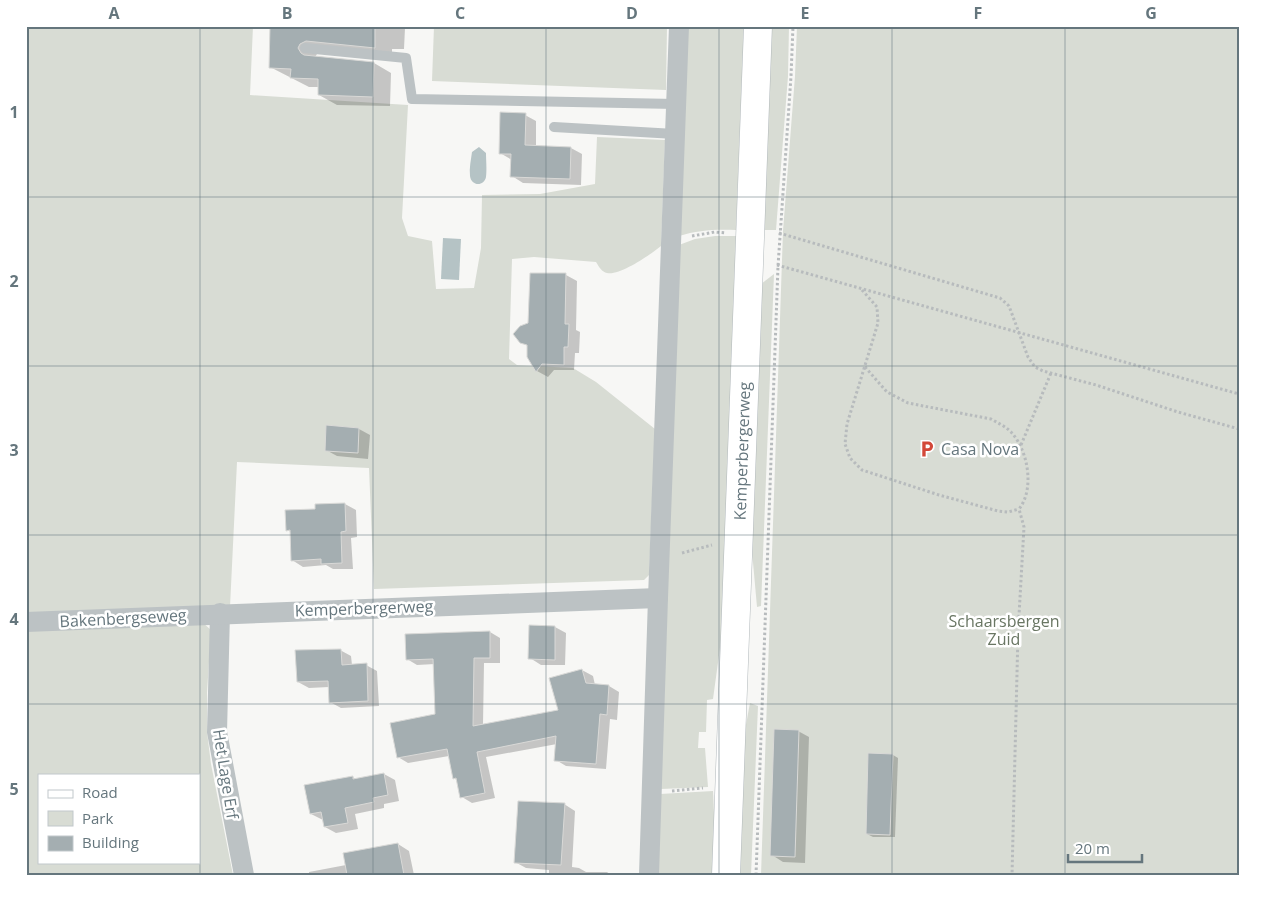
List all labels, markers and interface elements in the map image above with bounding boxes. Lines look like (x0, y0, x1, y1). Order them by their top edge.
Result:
text: A (108, 2, 120, 24)
text: B (282, 2, 292, 24)
text: C (455, 2, 465, 24)
text: D (626, 2, 638, 24)
text: E (801, 2, 810, 24)
text: F (974, 2, 982, 24)
text: G (1145, 2, 1157, 24)
text: 1 (9, 101, 19, 123)
text: 2 (9, 270, 19, 292)
street label: Kemperbergerweg (729, 381, 755, 521)
place label: Casa Nova (941, 438, 1019, 460)
text: 3 (9, 439, 19, 461)
parking icon: Casa Nova (917, 439, 937, 459)
street label: Kemperbergerweg (294, 595, 434, 621)
street label: Bakenbergseweg (59, 604, 187, 632)
text: 4 (9, 608, 19, 630)
park label: Schaarsbergen Zuid (949, 610, 1060, 650)
street label: Het Lage Erf (208, 728, 244, 822)
legend (38, 774, 200, 864)
text: 5 (9, 778, 19, 800)
text: Road (82, 782, 118, 802)
text: Park (82, 808, 113, 828)
scale bar (1068, 831, 1141, 863)
text: Building (82, 832, 139, 852)
text: 20 m (1075, 838, 1110, 858)

